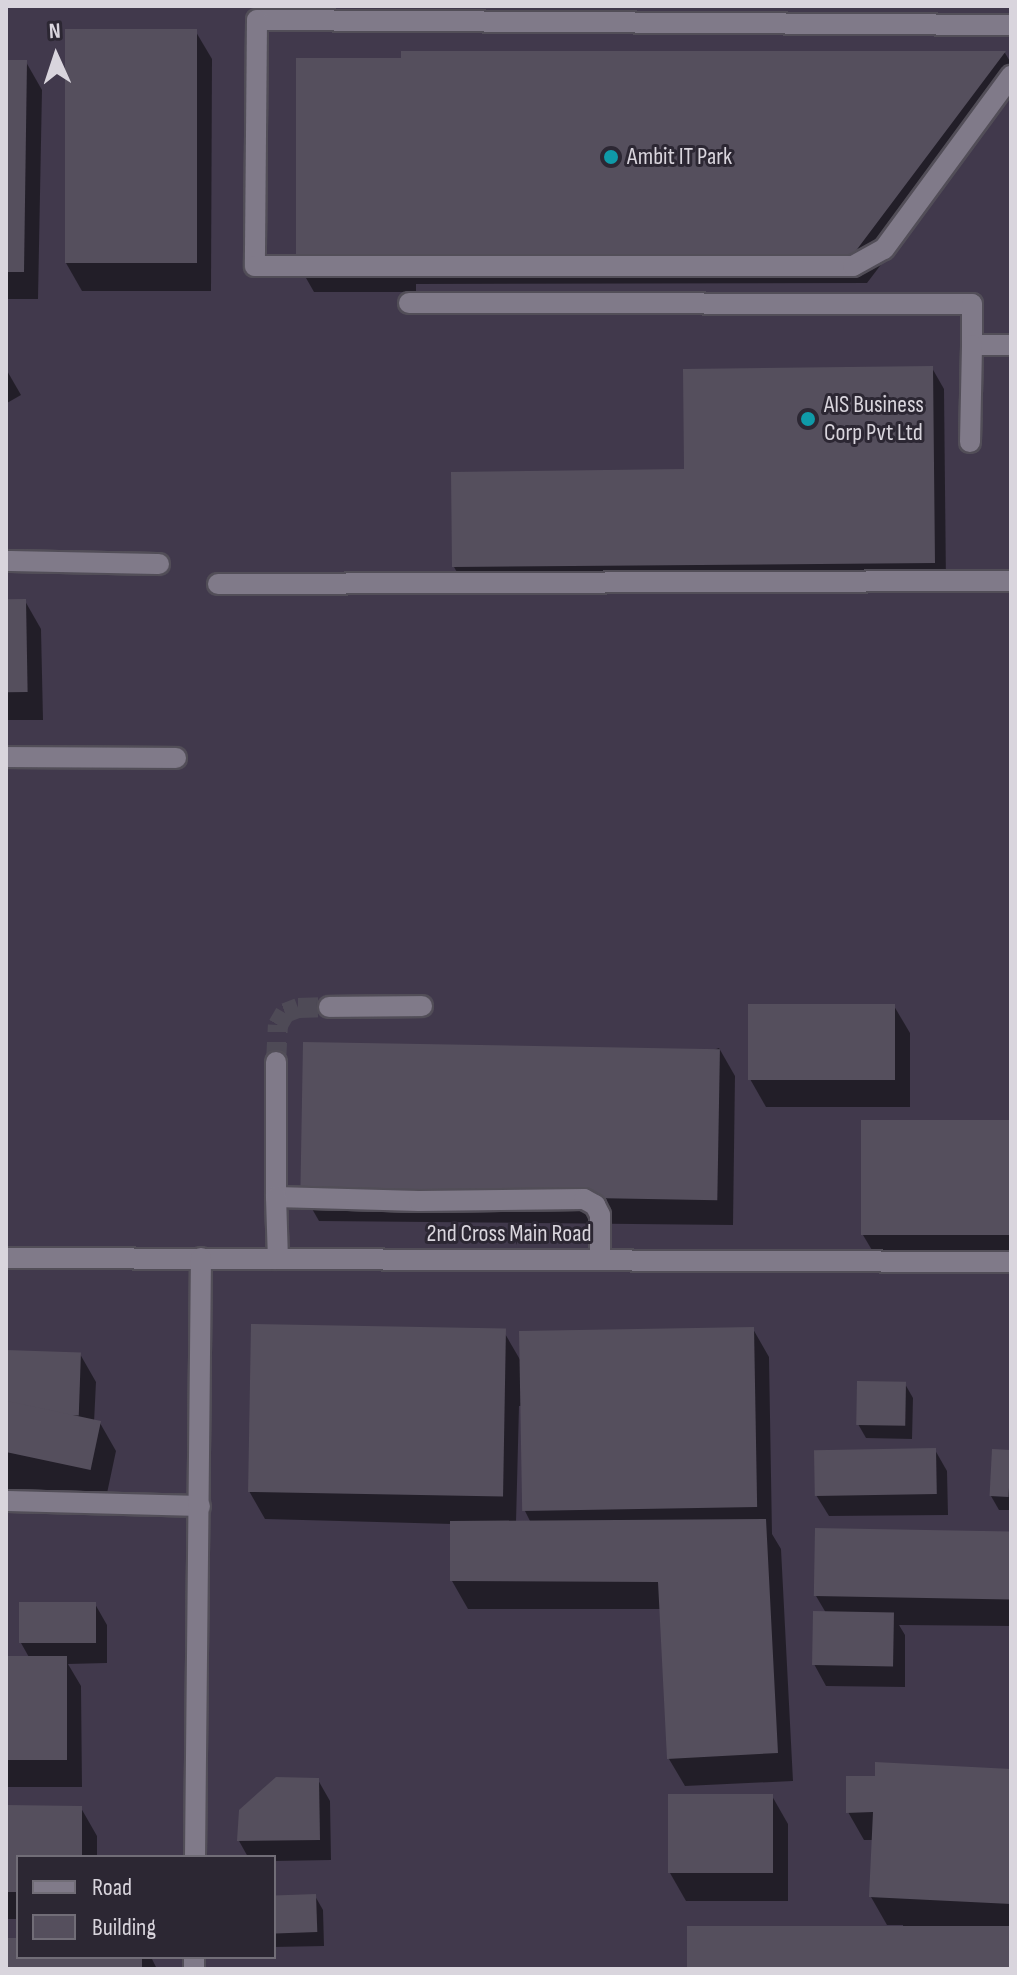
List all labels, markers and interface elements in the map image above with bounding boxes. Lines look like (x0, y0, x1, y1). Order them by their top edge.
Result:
north arrow (16, 16, 96, 96)
text: N (48, 18, 61, 45)
place label: Ambit IT Park (627, 143, 732, 171)
marker: Ambit IT Park (602, 148, 620, 166)
place label: AIS Business Corp Pvt Ltd (824, 391, 924, 447)
marker: AIS Business Corp Pvt Ltd (799, 410, 817, 428)
street label: 2nd Cross Main Road (427, 1220, 591, 1248)
legend (16, 1855, 276, 1959)
text: Road (92, 1873, 132, 1902)
text: Building (92, 1913, 156, 1942)

